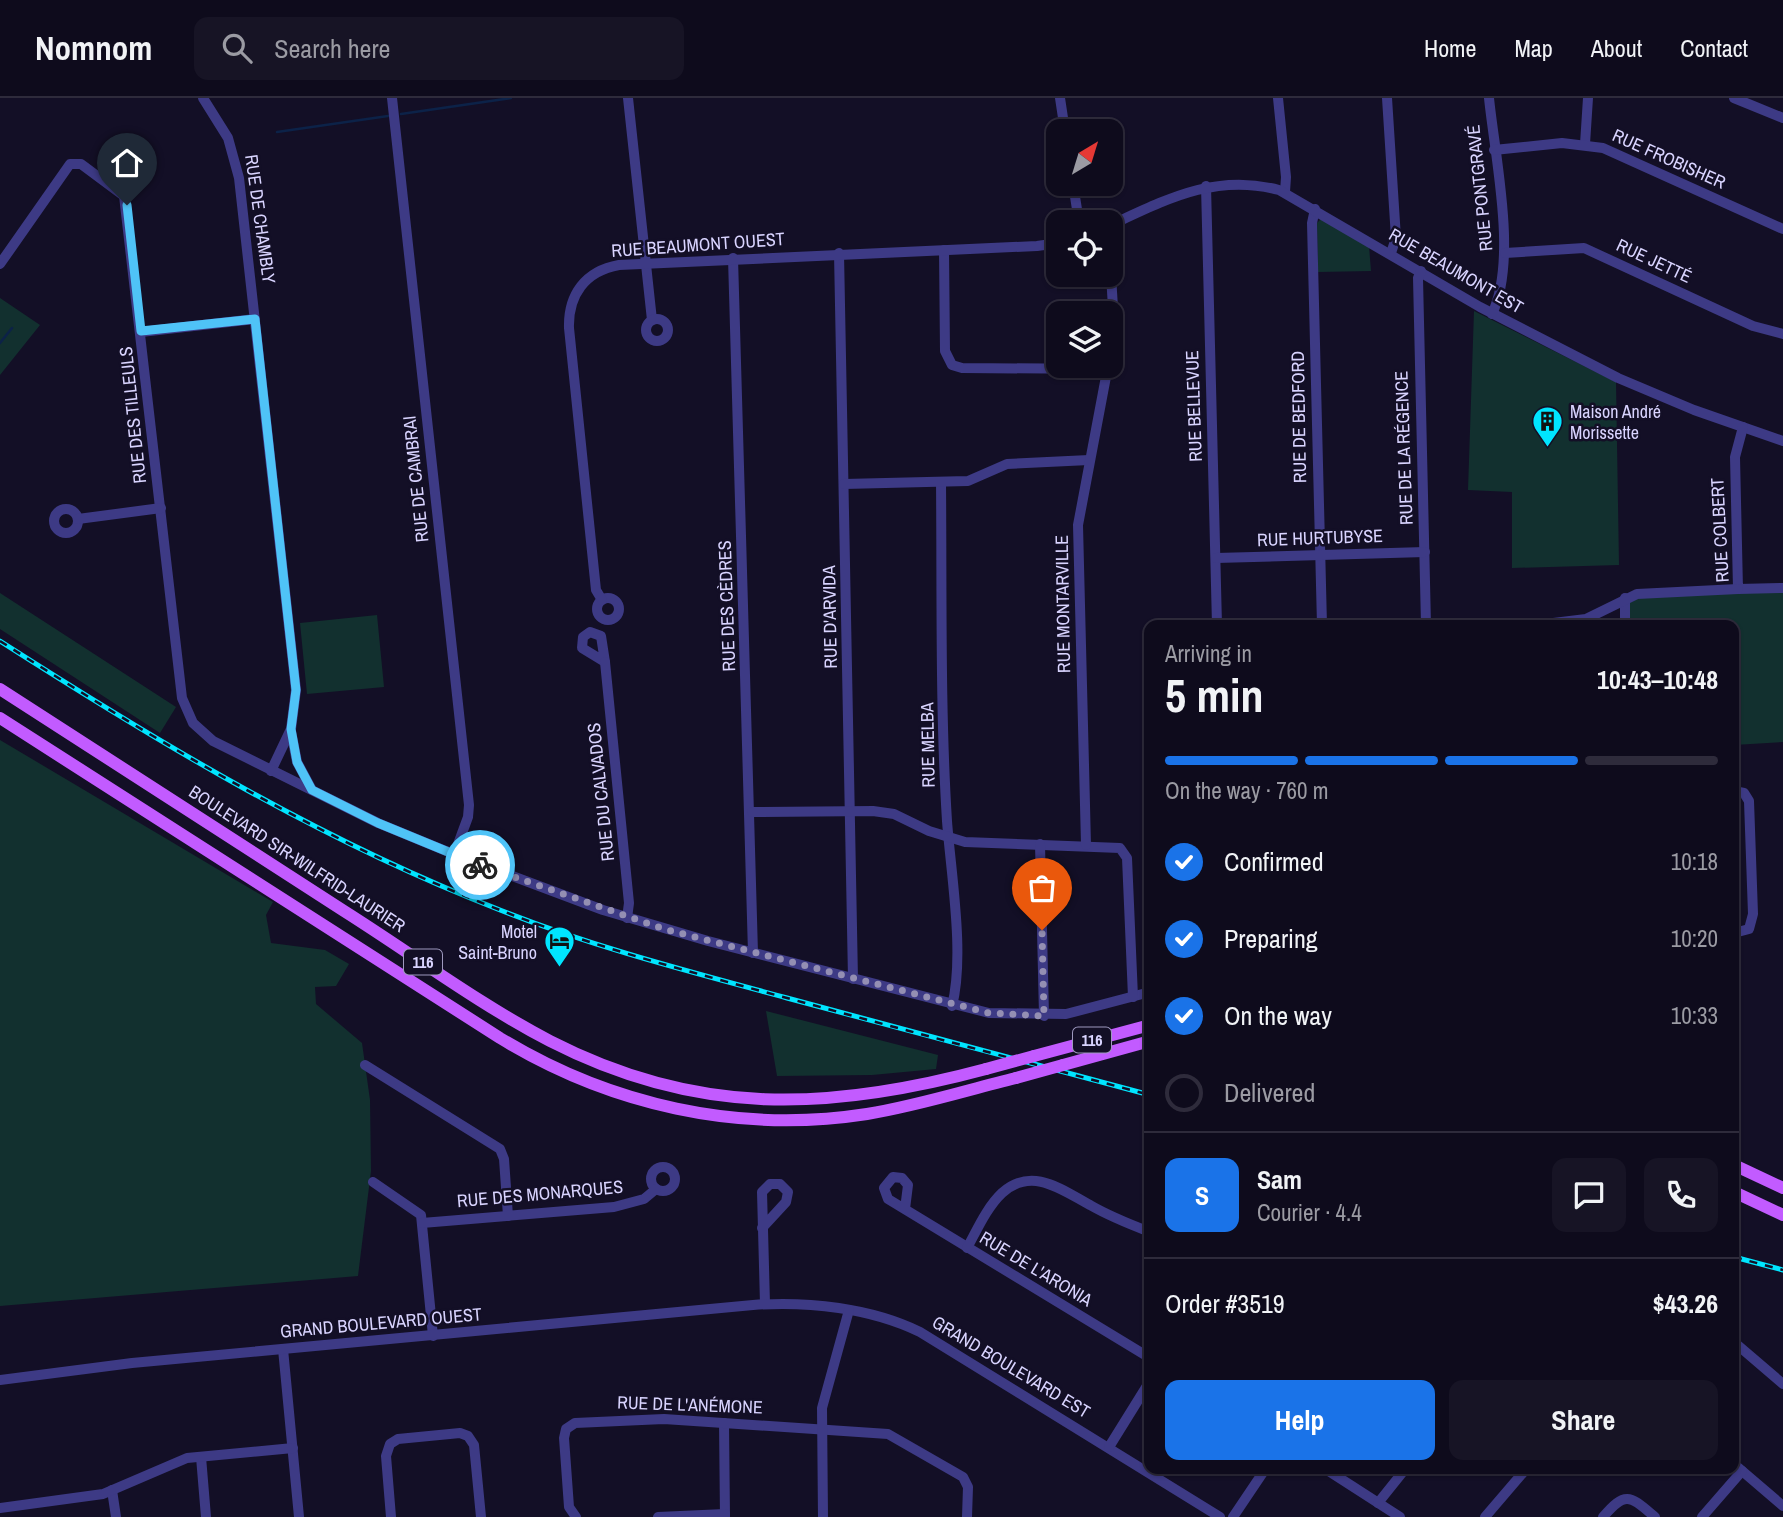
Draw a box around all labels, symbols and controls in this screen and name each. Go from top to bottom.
search box [194,17,684,80]
text: Nomnom [35,26,152,70]
icon: search [218,29,256,67]
text: Search here [274,31,390,66]
text: Home [1424,32,1476,64]
text: Map [1514,32,1553,64]
text: About [1591,32,1642,64]
text: Contact [1680,32,1748,64]
north arrow [1046,119,1124,196]
map controls [1046,119,1123,378]
street label: RUE FROBISHER [1609,122,1730,195]
street label: RUE PONTGRAVÉ [1460,124,1499,252]
pin [97,133,157,205]
icon: home [108,144,146,182]
street label: RUE DE CHAMBLY [239,153,282,285]
button: locate [1046,210,1123,287]
street label: RUE BEAUMONT EST [1384,222,1528,319]
street label: RUE BEAUMONT OUEST [610,226,785,263]
street label: RUE JETTÉ [1613,232,1696,289]
button: layers [1046,301,1123,378]
street label: RUE DES TILLEULS [113,345,152,485]
street label: RUE BELLEVUE [1179,350,1208,462]
street label: RUE DE BEDFORD [1285,351,1312,483]
street label: RUE DE LA RÉGENCE [1388,371,1419,526]
place label: Maison André Morissette [1570,399,1661,445]
building icon: Maison André Morissette [1530,405,1564,449]
street label: RUE DE CAMBRAI [396,415,435,544]
street label: RUE COLBERT [1704,477,1735,583]
street label: RUE HURTUBYSE [1257,523,1383,552]
street label: RUE MONTARVILLE [1049,535,1076,673]
street label: RUE DES CÈDRES [712,540,741,672]
street label: RUE D'ARVIDA [816,565,843,669]
text: Arriving in [1165,638,1252,669]
text: 10:43–10:48 [1597,662,1718,697]
text: 5 min [1165,664,1264,726]
street label: RUE MELBA [914,702,941,788]
street label: RUE DU CALVADOS [581,722,620,862]
text: On the way · 760 m [1165,775,1329,806]
street label: BOULEVARD SIR-WILFRID-LAURIER [184,779,411,938]
courier [445,830,515,900]
icon: check [1165,843,1203,881]
text: Confirmed [1224,844,1324,879]
icon: bike [461,846,499,884]
text: 10:18 [1671,846,1718,877]
pin [1012,858,1072,930]
icon: bag [1023,869,1061,907]
place label: Motel Saint-Bruno [458,919,537,965]
icon: check [1165,920,1203,958]
text: Preparing [1224,921,1318,956]
text: 10:20 [1671,923,1718,954]
hotel icon: Motel Saint-Bruno [543,925,577,969]
road number: 116 [404,950,442,974]
icon: check [1165,997,1203,1035]
text: On the way [1224,998,1332,1033]
text: 10:33 [1671,1000,1718,1031]
road number: 116 [1073,1028,1111,1052]
text: Delivered [1224,1075,1315,1110]
button: chat [1552,1158,1626,1232]
button: phone [1644,1158,1718,1232]
text: Sam [1257,1162,1302,1197]
street label: RUE DES MONARQUES [456,1174,624,1213]
text: S [1195,1178,1209,1213]
text: Courier · 4.4 [1257,1197,1362,1228]
street label: RUE DE L'ARONIA [975,1225,1097,1312]
text: Order #3519 [1165,1286,1285,1321]
text: $43.26 [1653,1286,1718,1321]
street label: GRAND BOULEVARD OUEST [279,1301,483,1344]
street label: GRAND BOULEVARD EST [928,1309,1095,1424]
button: Help [1165,1380,1435,1460]
button: Share [1449,1380,1718,1460]
street label: RUE DE L'ANÉMONE [617,1389,763,1420]

